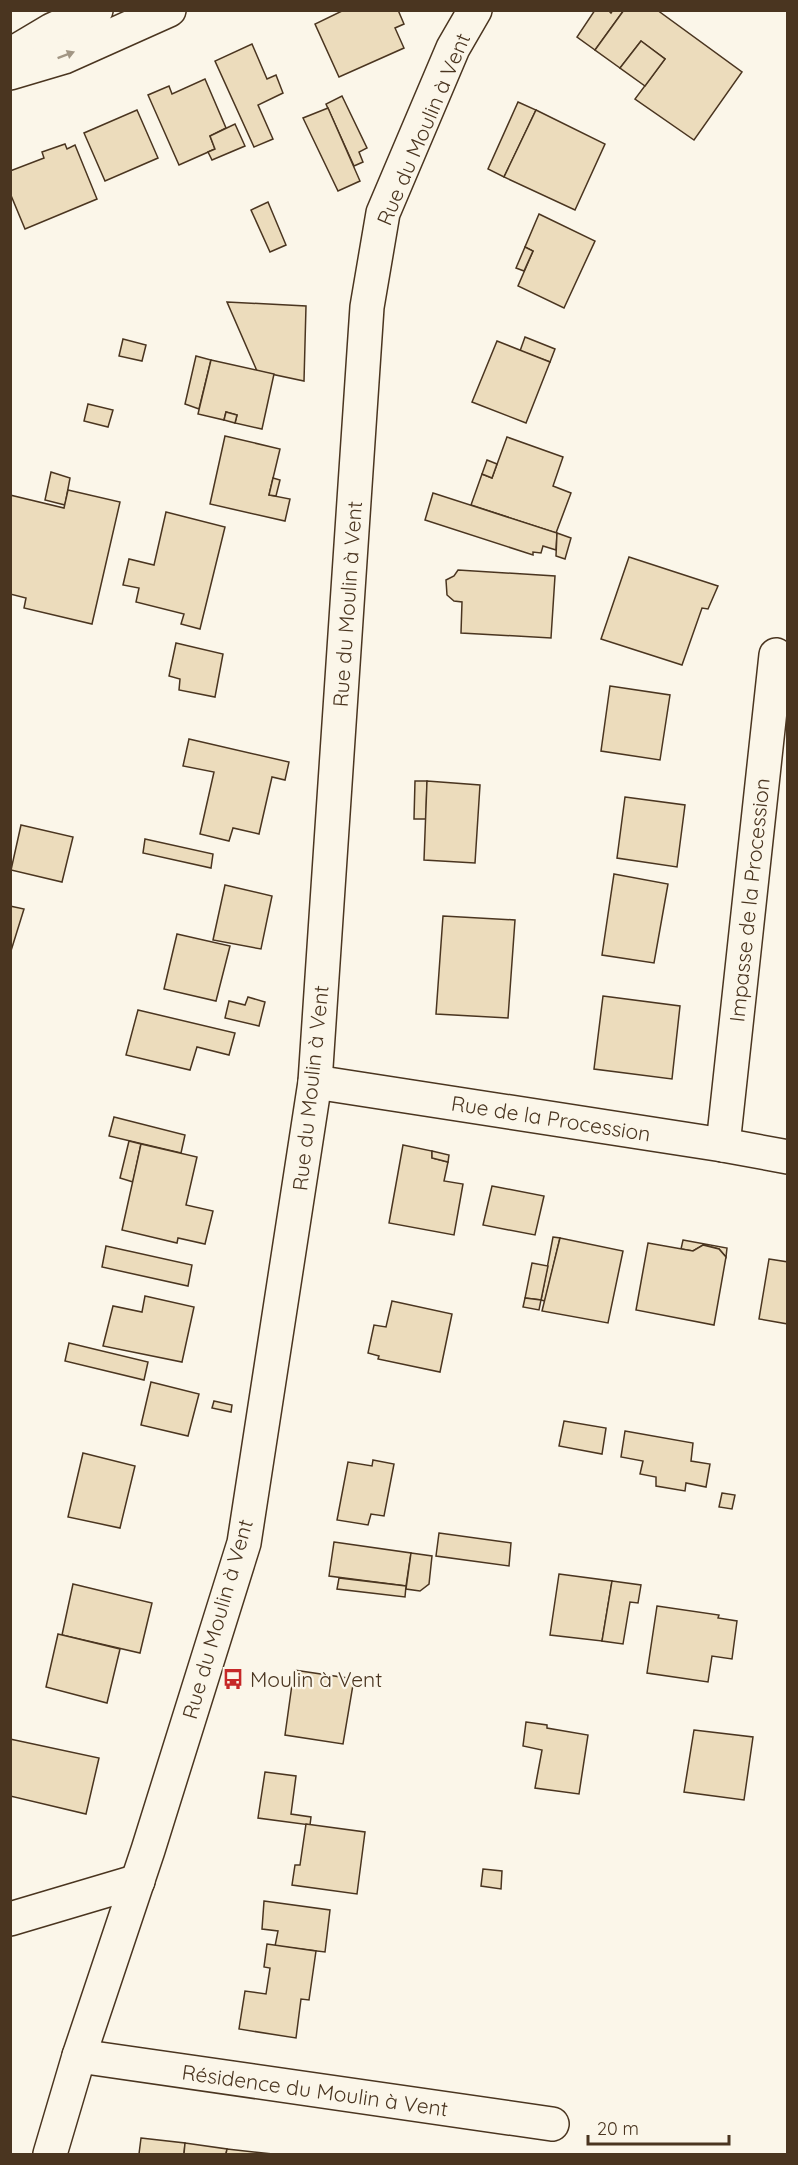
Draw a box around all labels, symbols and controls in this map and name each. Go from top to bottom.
street label: Rue du Moulin à Vent [371,29,475,229]
one-way arrow [57,50,75,60]
street label: Rue du Moulin à Vent [327,500,367,708]
street label: Impasse de la Procession [723,777,775,1023]
street label: Rue du Moulin à Vent [286,984,334,1192]
street label: Rue de la Procession [449,1089,653,1147]
street label: Rue du Moulin à Vent [176,1516,258,1722]
place label: Moulin à Vent [250,1666,382,1692]
bus stop icon: Moulin à Vent [221,1667,245,1691]
street label: Résidence du Moulin à Vent [180,2058,450,2122]
scale bar [588,2108,729,2146]
text: 20 m [597,2117,639,2140]

